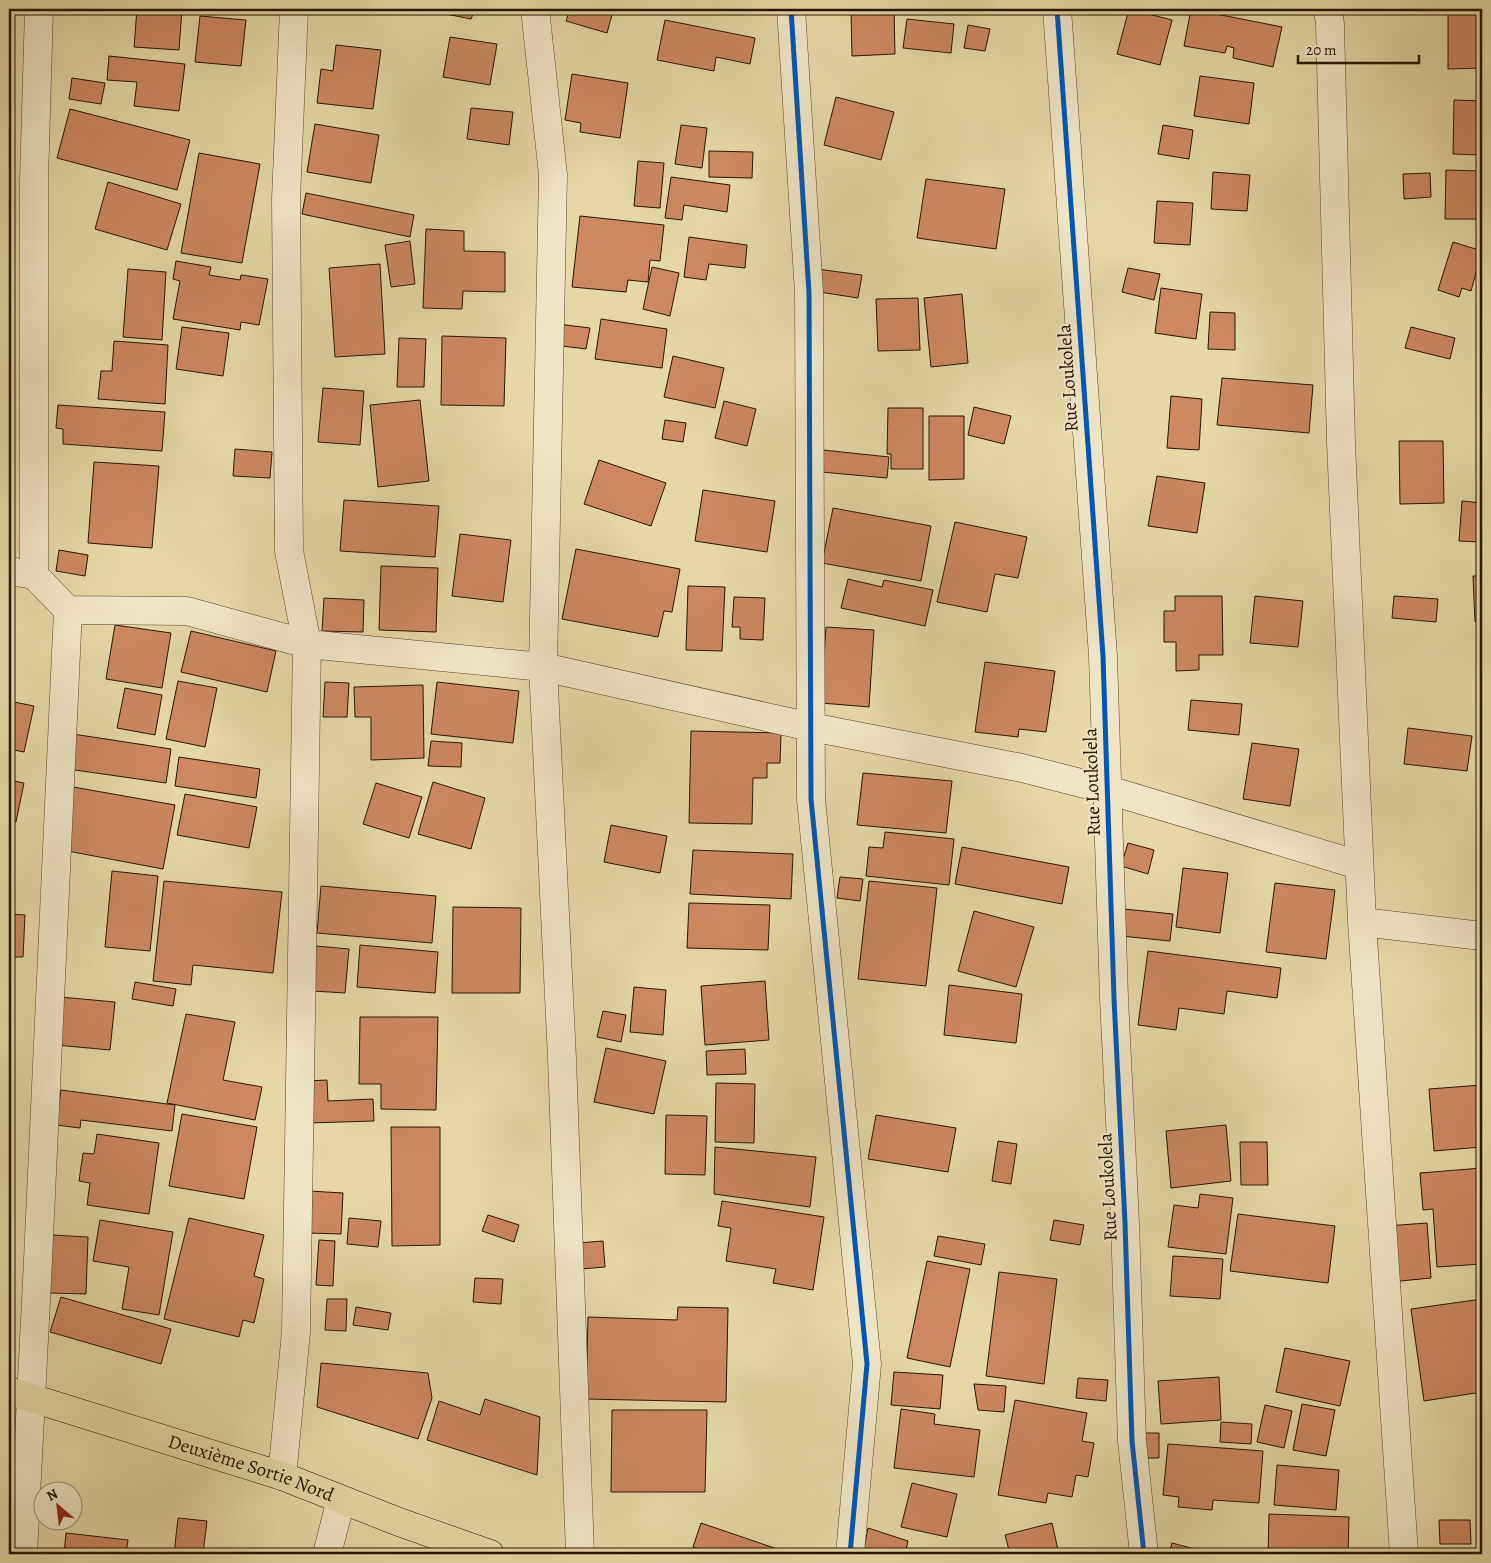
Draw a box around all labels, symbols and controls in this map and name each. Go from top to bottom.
scale bar [1298,32,1420,64]
text: 20 m [1306,40,1337,60]
street label: Rue Loukolela [1051,323,1085,433]
street label: Rue Loukolela [1077,727,1107,836]
street label: Rue Loukolela [1092,1132,1124,1242]
street label: Deuxième Sortie Nord [165,1428,339,1508]
north arrow [32,1480,82,1530]
text: N [43,1484,61,1506]

